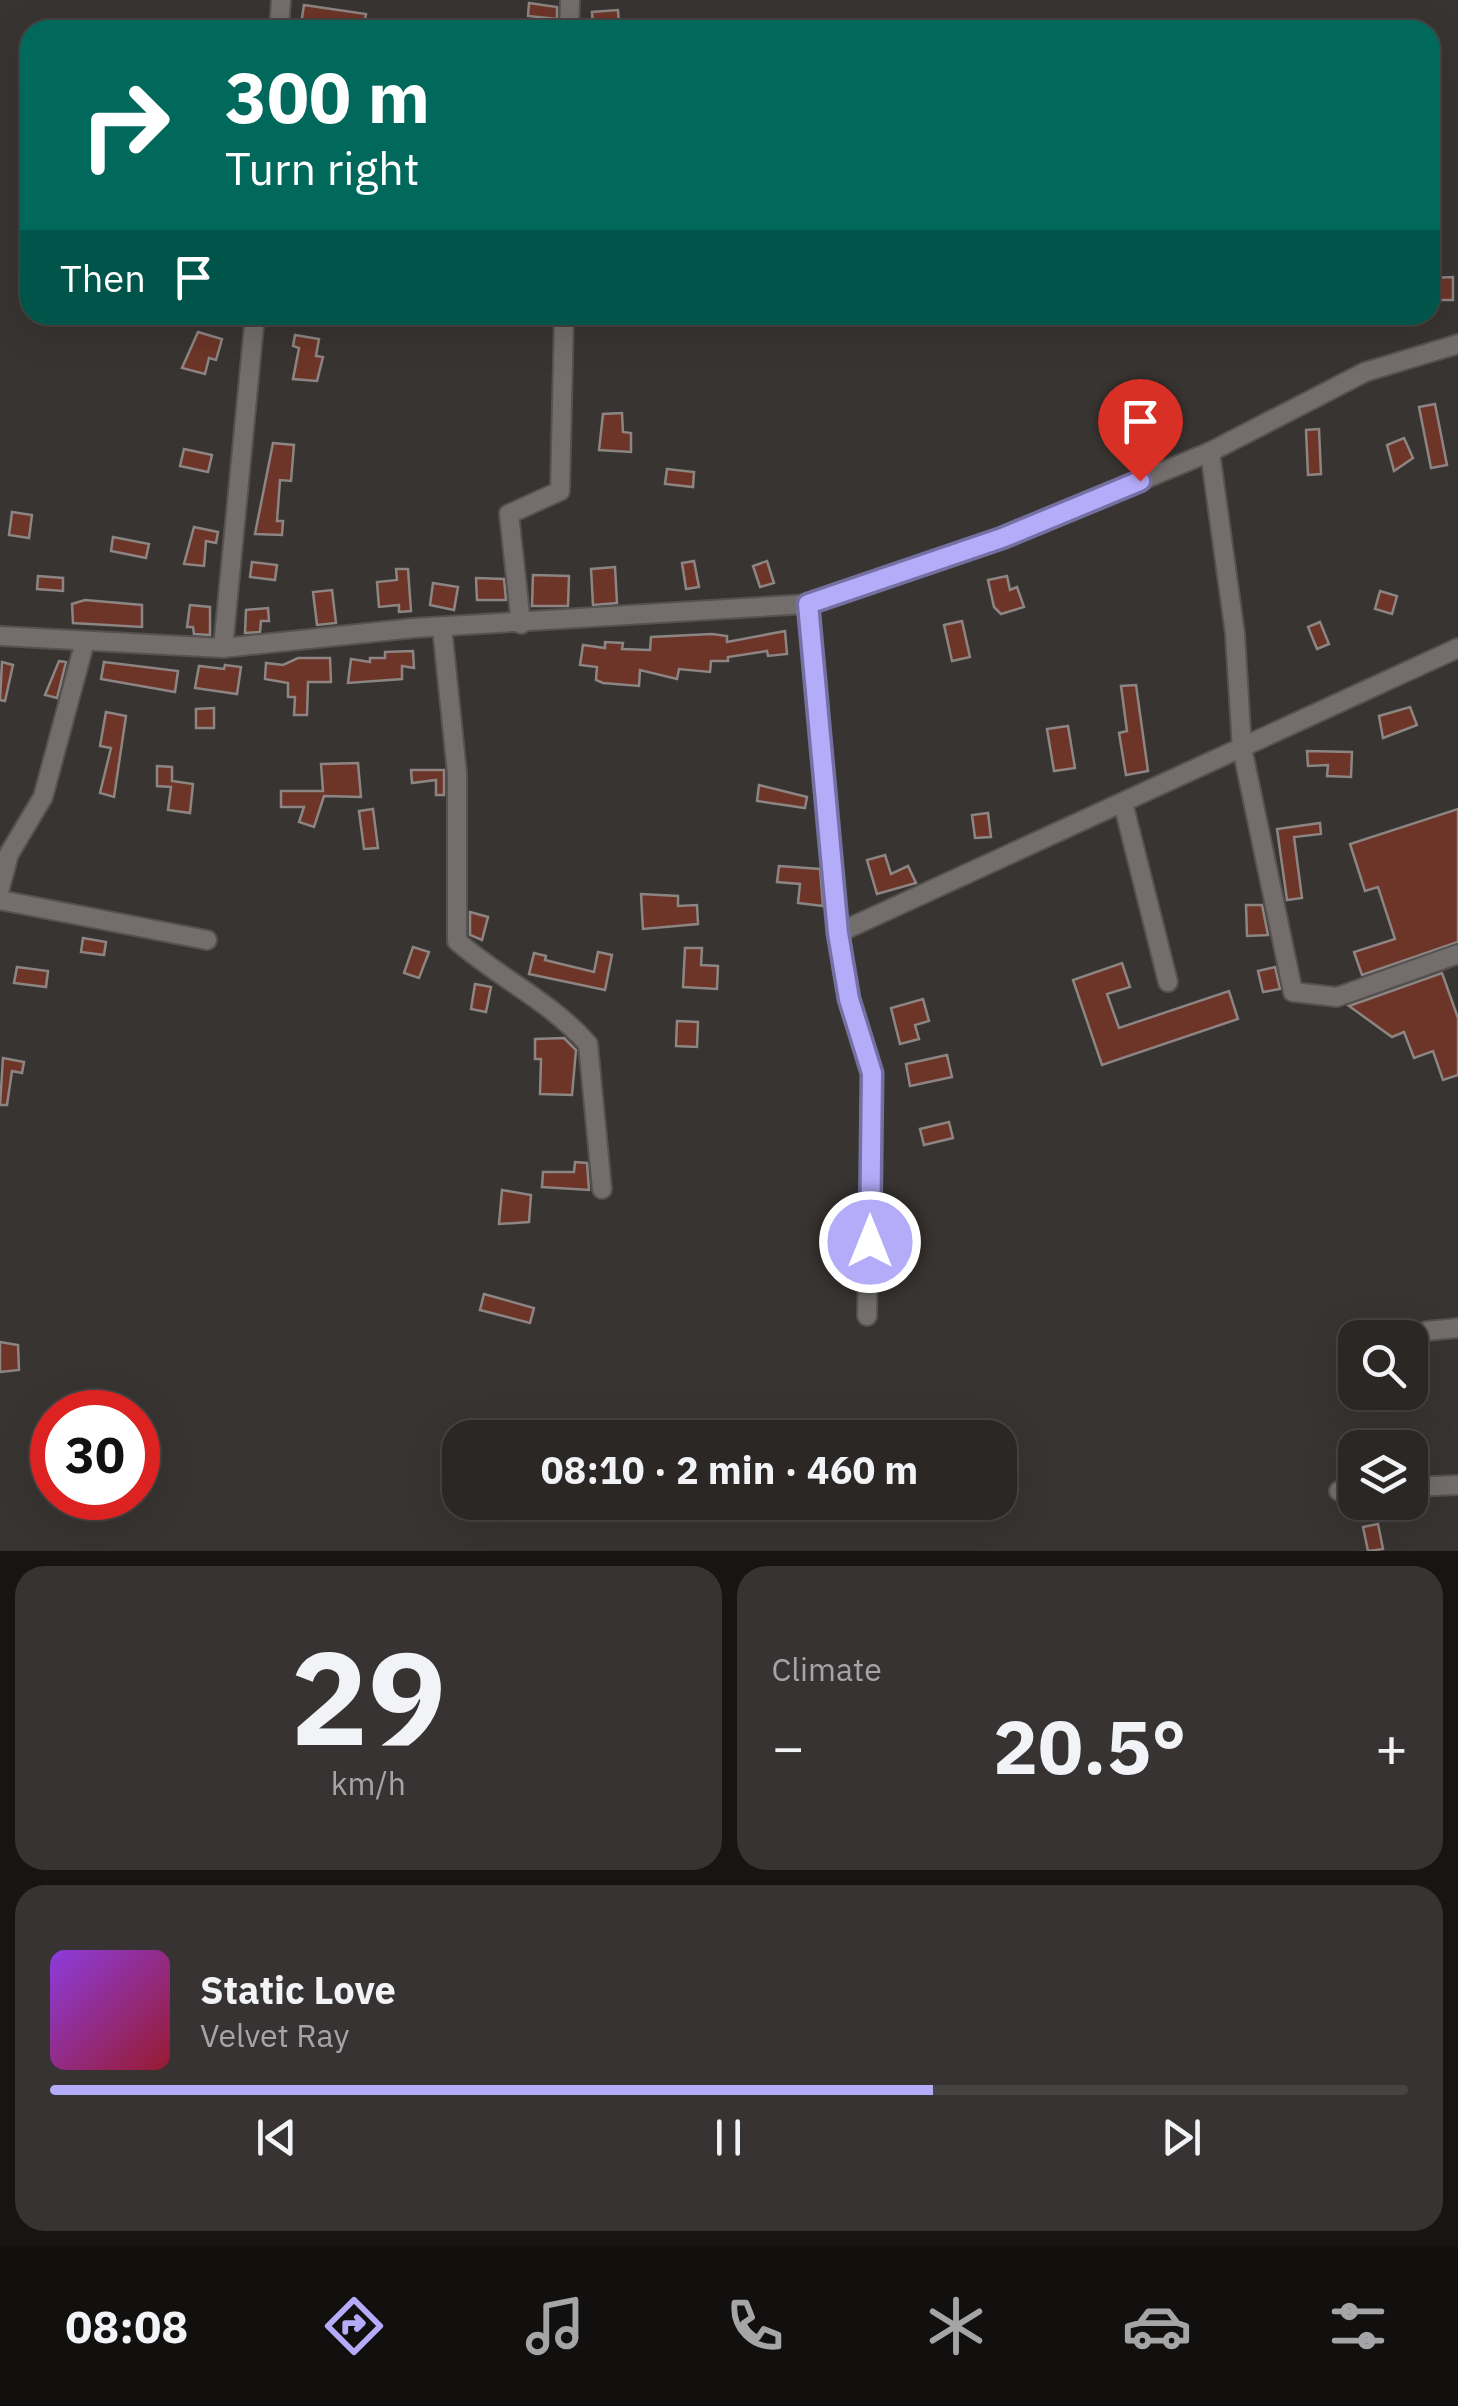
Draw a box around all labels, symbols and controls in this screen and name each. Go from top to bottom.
text: 300 m [225,51,430,142]
icon: right [60,60,190,190]
text: Turn right [225,139,420,197]
icon: arrive [166,250,221,305]
text: Then [60,253,146,302]
pin [1098,379,1183,482]
icon: arrive [1113,394,1168,449]
position arrow [818,1190,922,1294]
map controls [1338,1320,1428,1520]
button: search [1338,1320,1428,1410]
speed limit sign: 30 [30,1390,160,1520]
button: layers [1338,1430,1428,1520]
text: 08:10 · 2 min · 460 m [541,1445,918,1494]
text: 29 [290,1612,446,1781]
text: Climate [772,1648,882,1690]
text: 20.5° [993,1697,1187,1795]
text: − [772,1711,805,1782]
text: + [1375,1711,1408,1782]
text: km/h [331,1762,406,1804]
text: Static Love [200,1965,396,2014]
text: Velvet Ray [200,2014,349,2056]
icon: previous [249,2110,304,2165]
icon: pause [701,2110,756,2165]
icon: next [1154,2110,1209,2165]
icon: directions [319,2291,389,2361]
icon: music [520,2291,590,2361]
icon: phone [720,2291,790,2361]
icon: climate [921,2291,991,2361]
icon: car [1122,2291,1192,2361]
icon: filters [1323,2291,1393,2361]
text: 08:08 [65,2297,188,2355]

